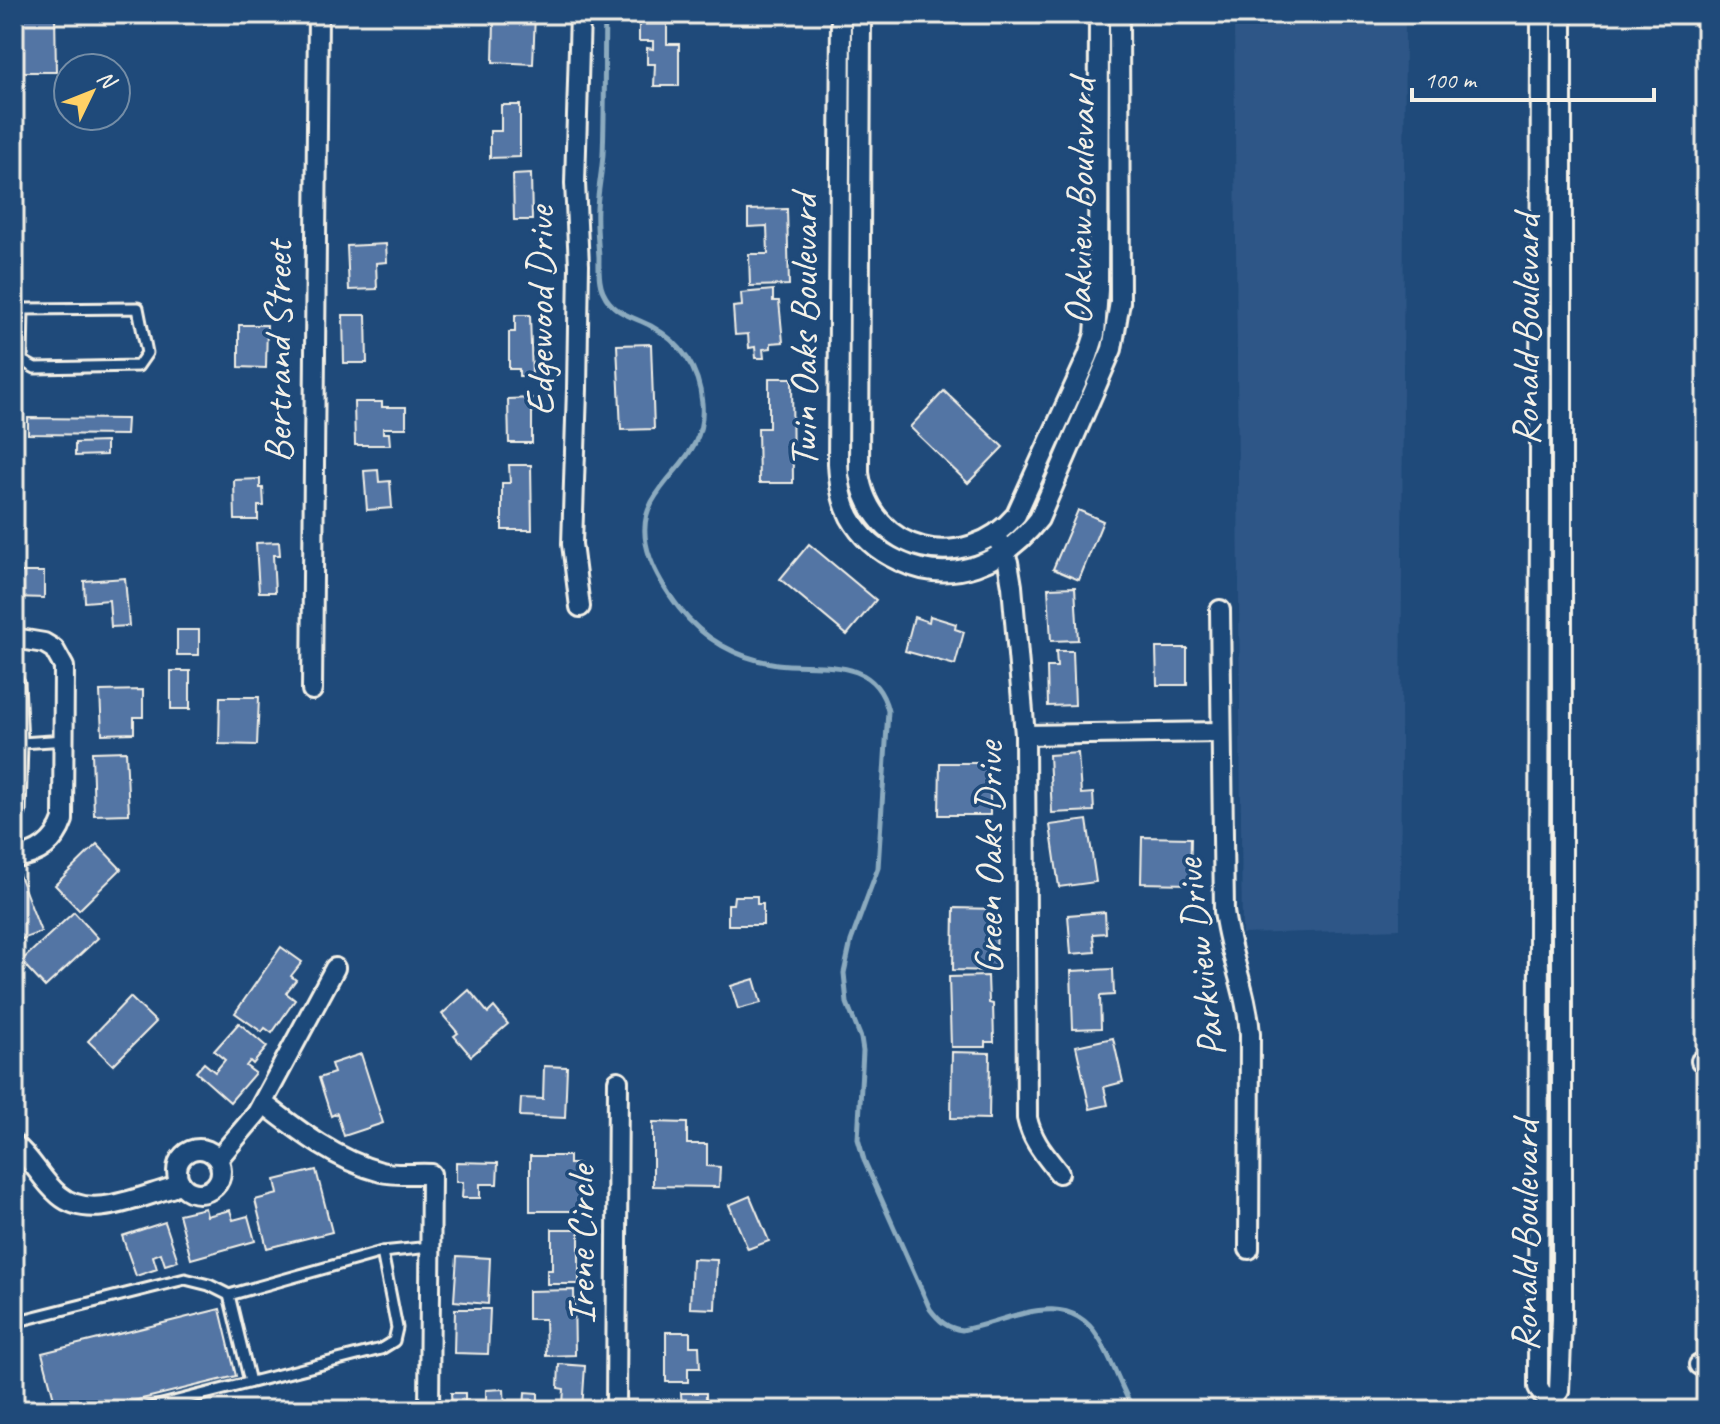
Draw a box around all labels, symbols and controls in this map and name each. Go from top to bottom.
north arrow [52,52,132,132]
scale bar [1412,52,1654,102]
text: N [91,65,123,96]
text: 100 m [1424,65,1478,95]
street label: Oakview Boulevard [1053,72,1107,326]
street label: Twin Oaks Boulevard [779,188,829,468]
street label: Edgewood Drive [515,203,565,416]
street label: Ronald Boulevard [1501,208,1551,446]
street label: Bertrand Street [253,237,303,463]
street label: Green Oaks Drive [964,739,1014,974]
street label: Parkview Drive [1163,853,1237,1060]
street label: Ronald Boulevard [1500,1114,1550,1352]
street label: Irene Circle [556,1163,606,1324]

